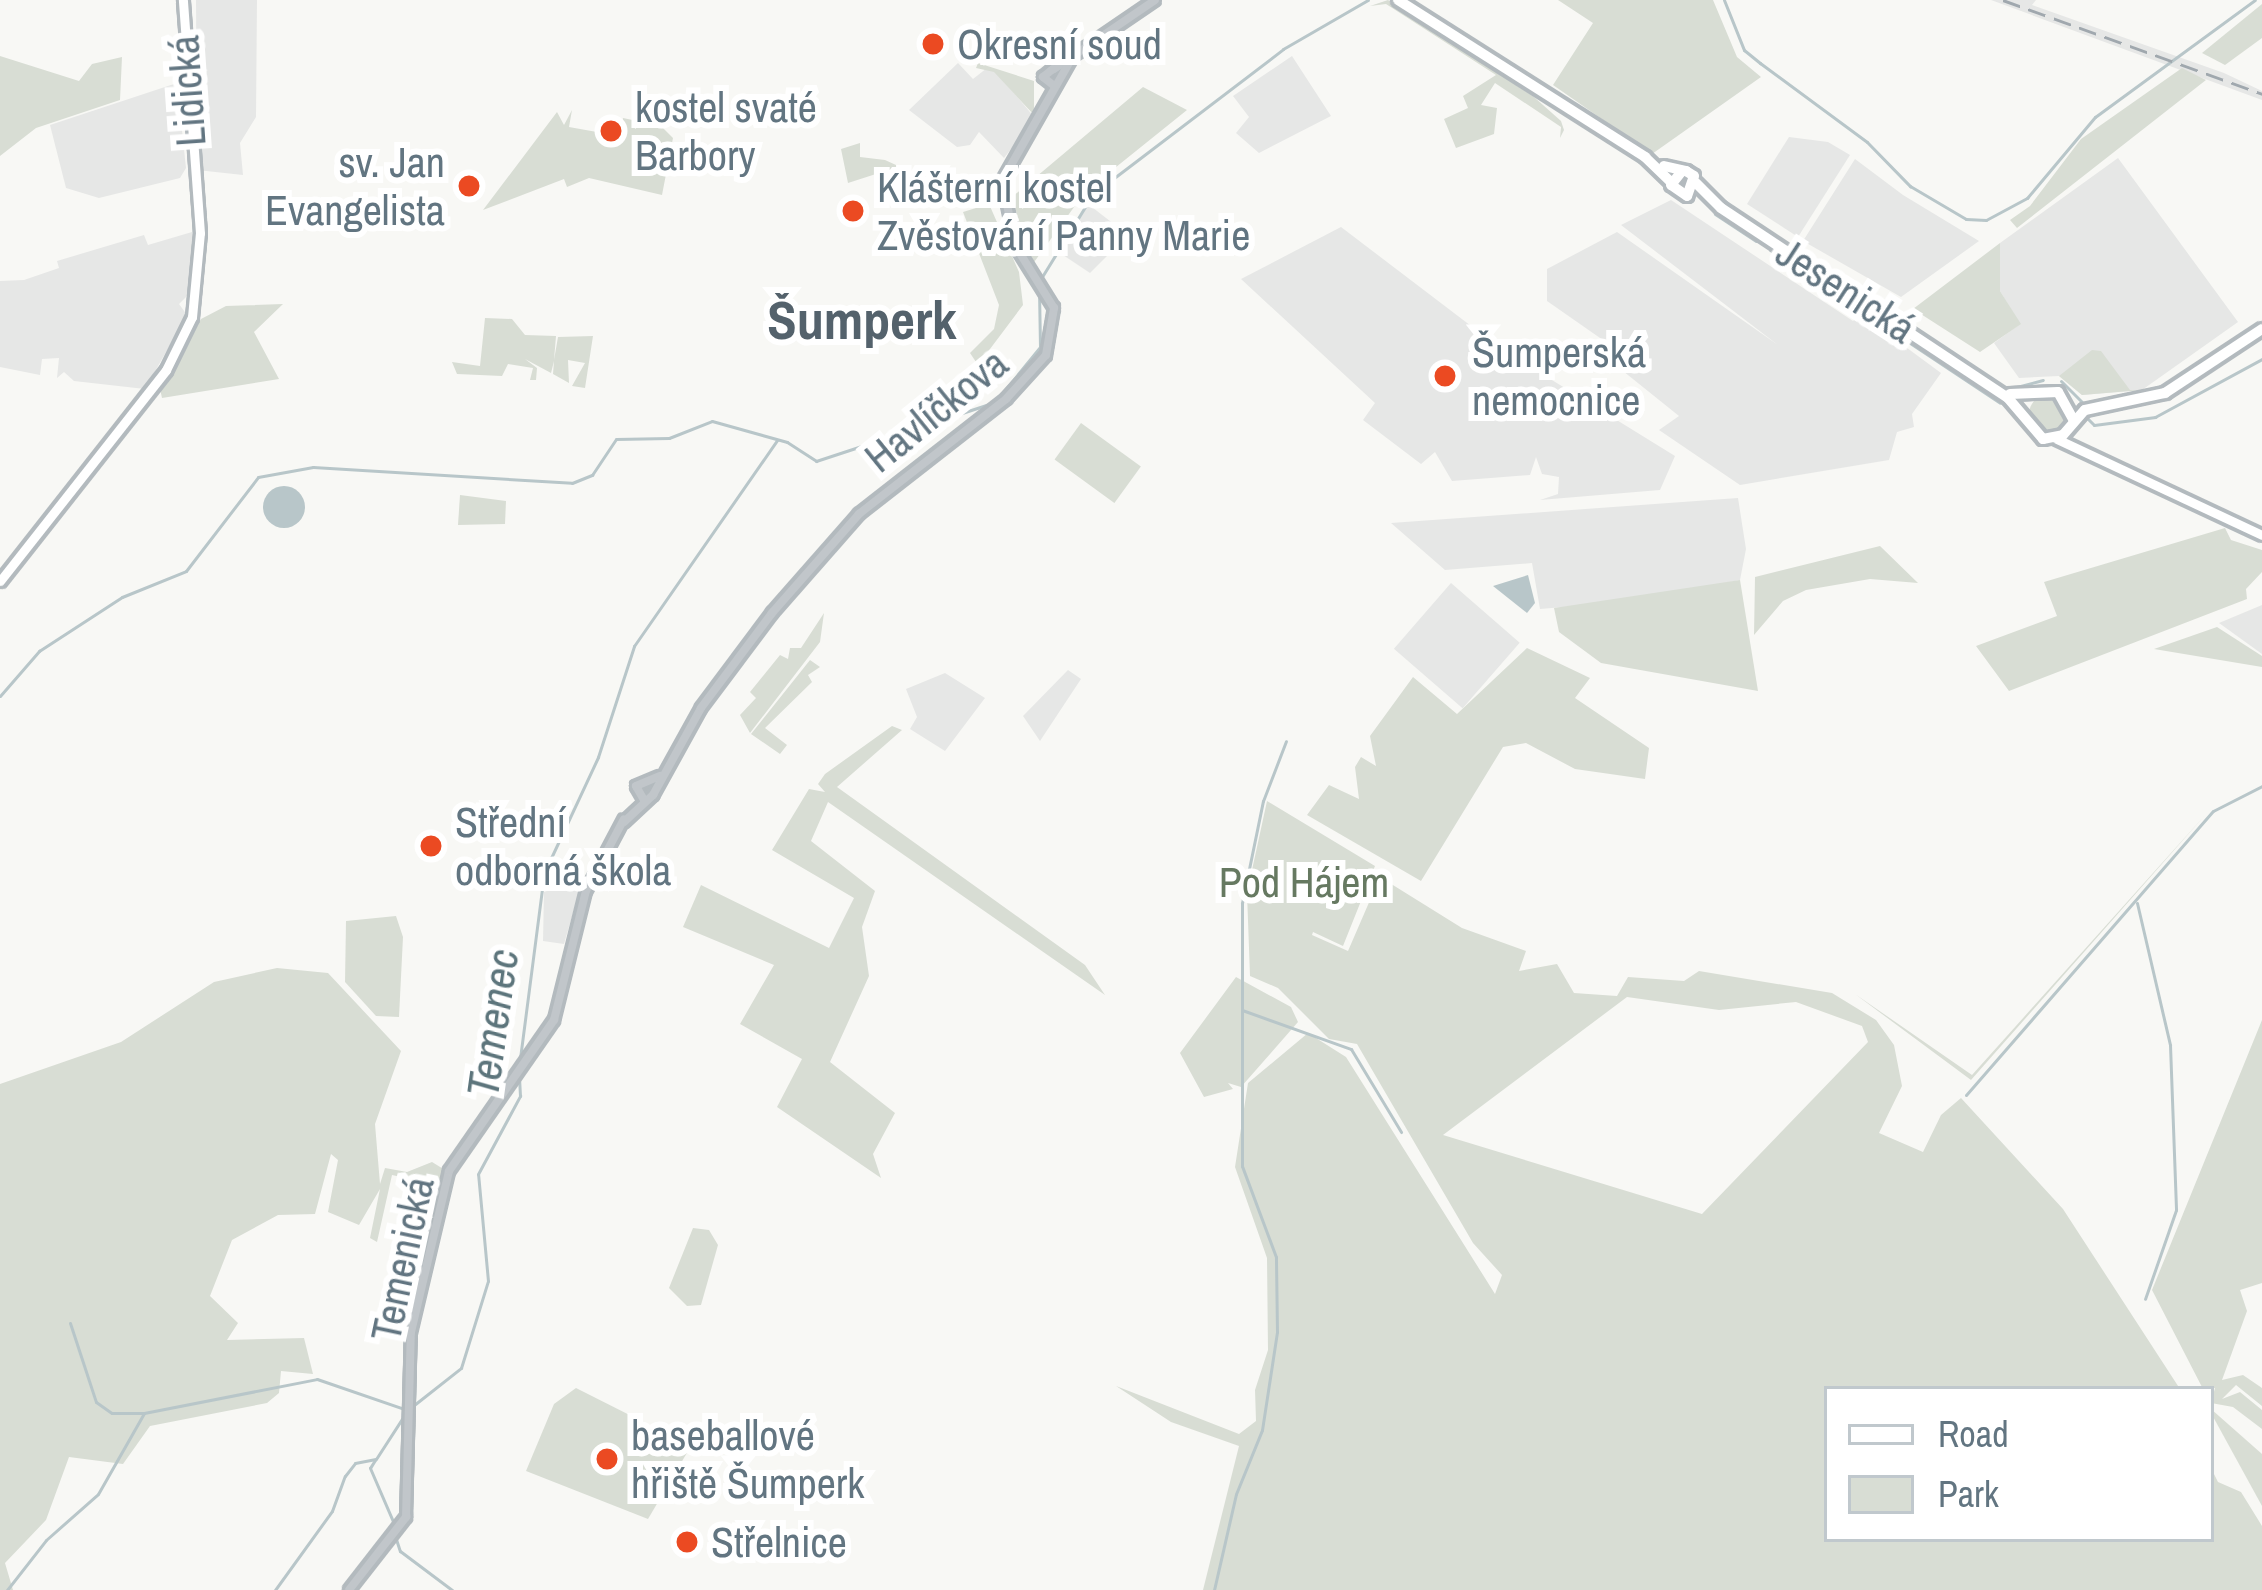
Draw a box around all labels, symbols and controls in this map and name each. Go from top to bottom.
place label: Okresní soud [957,19,1162,69]
marker: Okresní soud [920,31,946,57]
street label: Lidická [158,34,216,148]
place label: kostel svaté Barbory [635,82,817,180]
marker: kostel svaté Barbory [598,118,624,144]
place label: sv. Jan Evangelista [265,137,445,236]
place label: Klášterní kostel Zvěstování Panny Marie [877,162,1250,260]
marker: sv. Jan Evangelista [456,173,482,199]
marker: Klášterní kostel Zvěstování Panny Marie [840,198,866,224]
street label: Jesenická [1767,227,1925,353]
district label: Šumperk [767,288,957,352]
place label: Šumperská nemocnice [1472,327,1646,425]
street label: Havlíčkova [855,337,1017,483]
marker: Šumperská nemocnice [1429,360,1461,392]
place label: Střední odborná škola [455,797,671,896]
marker: Střední odborná škola [418,833,444,859]
park label: Pod Hájem [1219,857,1389,907]
water label: Temenec [455,946,529,1100]
street label: Temenická [360,1172,444,1346]
legend [1824,1386,2214,1542]
place label: baseballové hřiště Šumperk [631,1410,865,1508]
text: Road [1938,1410,2009,1458]
marker: baseballové hřiště Šumperk [594,1446,620,1472]
text: Park [1938,1470,1999,1518]
place label: Střelnice [711,1517,847,1567]
marker: Střelnice [674,1529,700,1555]

